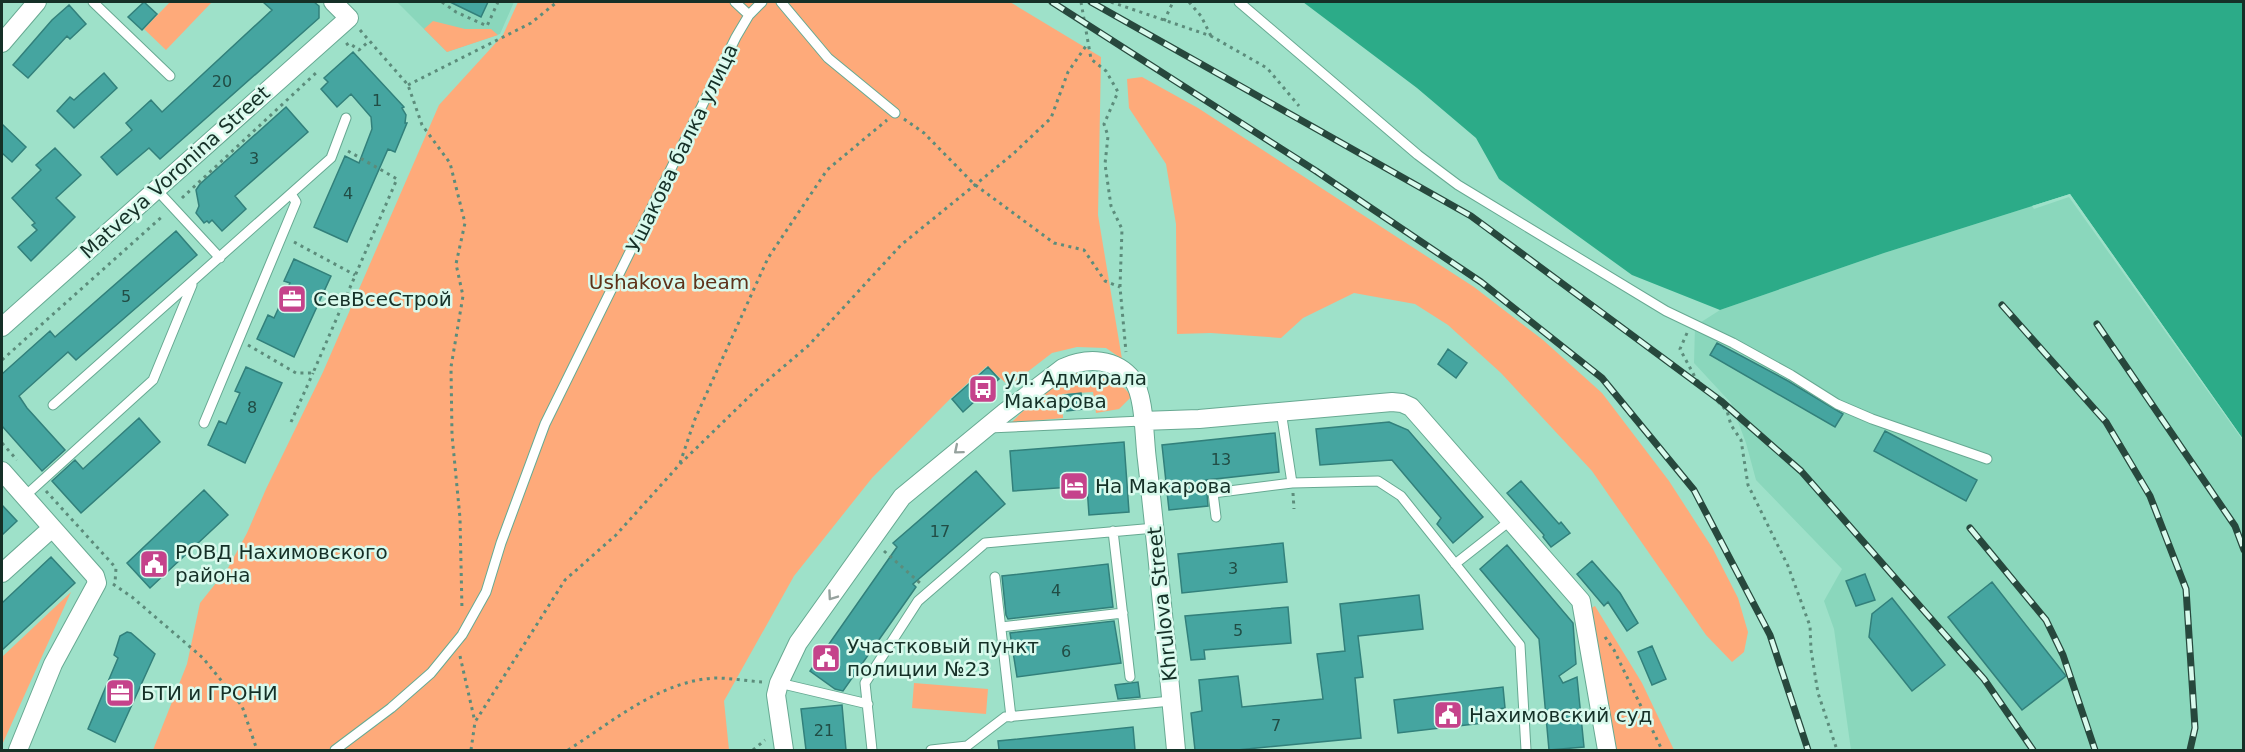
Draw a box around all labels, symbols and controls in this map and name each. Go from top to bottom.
street label: Ушакова балка улица [621,40,743,256]
house number: 20 [212,72,232,91]
street label: Matveya Voronina Street [75,80,275,263]
house number: 1 [372,91,382,110]
house number: 3 [249,149,259,168]
house number: 4 [343,184,353,203]
park label: Ushakova beam [589,270,749,294]
office icon: СевВсеСтрой [276,283,308,315]
house number: 5 [121,287,131,306]
place label: СевВсеСтрой [313,287,452,311]
place label: ул. Адмирала Макарова [1004,366,1147,413]
bus stop icon: ул. Адмирала Макарова [967,373,999,405]
house number: 8 [247,398,257,417]
one-way arrow [954,442,965,453]
house number: 13 [1211,450,1231,469]
hotel icon: На Макарова [1058,470,1090,502]
place label: На Макарова [1095,474,1231,498]
house number: 17 [930,522,950,541]
street label: Khrulova Street [1142,525,1182,683]
place label: РОВД Нахимовского района [175,540,388,587]
public building icon: РОВД Нахимовского района [138,548,170,580]
house number: 3 [1228,559,1238,578]
house number: 4 [1051,581,1061,600]
one-way arrow [828,589,839,600]
house number: 5 [1233,621,1243,640]
place label: Участковый пункт полиции №23 [847,634,1039,681]
public building icon: Участковый пункт полиции №23 [810,642,842,674]
house number: 6 [1061,642,1071,661]
office icon: БТИ и ГРОНИ [104,677,136,709]
place label: БТИ и ГРОНИ [141,681,278,705]
public building icon: Нахимовский суд [1432,699,1464,731]
place label: Нахимовский суд [1469,703,1652,727]
house number: 7 [1271,716,1281,735]
house number: 21 [814,721,834,740]

